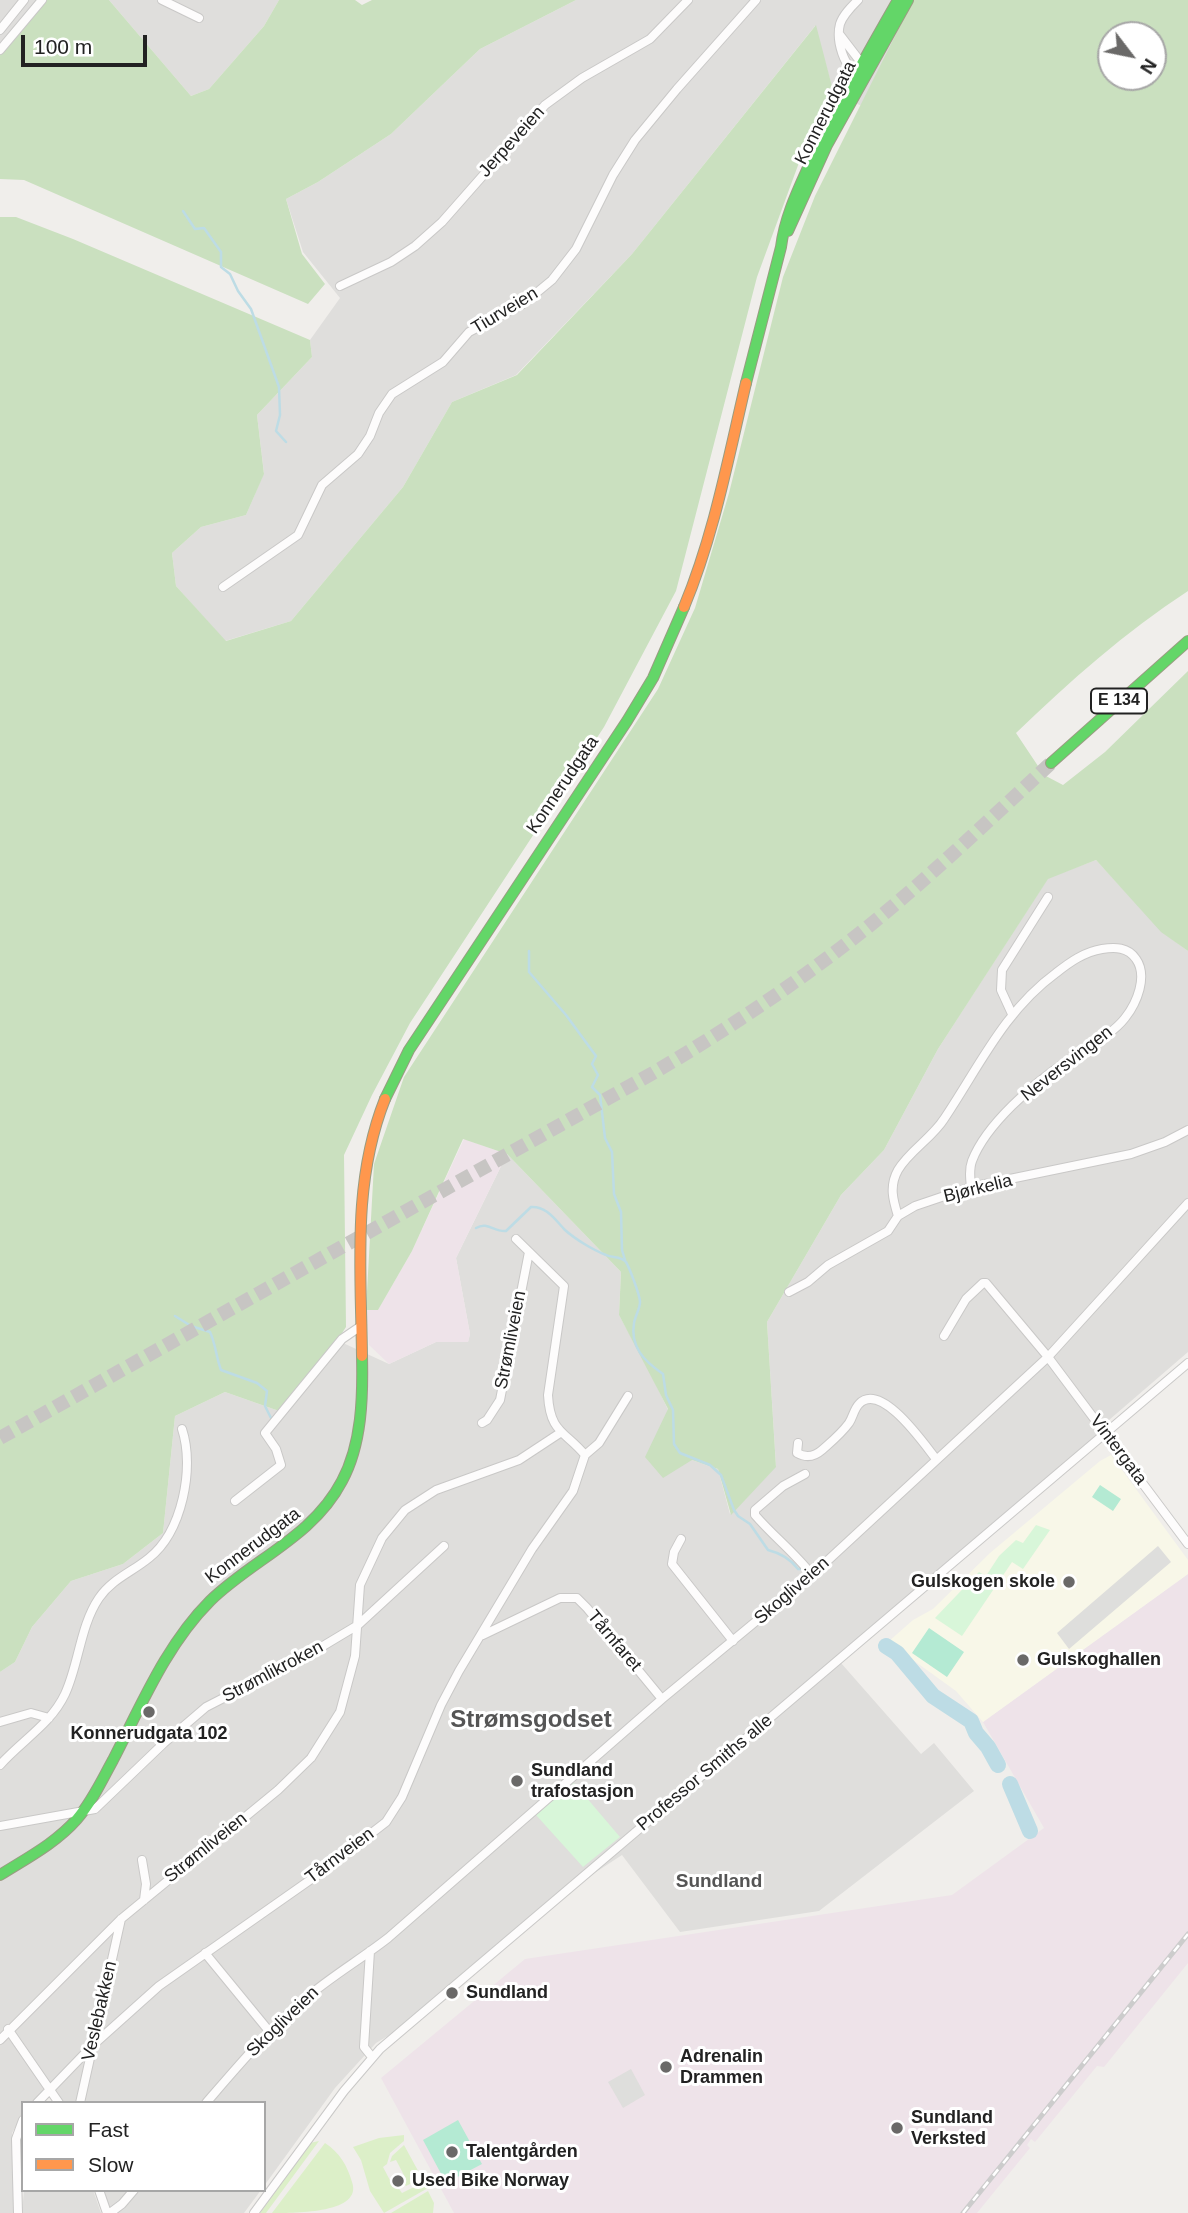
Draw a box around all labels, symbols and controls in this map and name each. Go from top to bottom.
scale bar [24,21,150,65]
north arrow [1097,21,1167,91]
text: 100 m [34,35,92,58]
text: N [1136,55,1161,78]
street label: Konnerudgata [791,58,861,168]
street label: Jerpeveien [475,102,549,182]
street label: Tiurveien [468,283,542,339]
road number: E 134 [1091,688,1147,714]
street label: Konnerudgata [522,732,604,838]
street label: Neversvingen [1017,1022,1117,1106]
street label: Bjørkelia [941,1170,1015,1208]
street label: Strømliveien [491,1289,531,1391]
street label: Vintergata [1085,1411,1151,1489]
street label: Konnerudgata [201,1503,305,1589]
street label: Skogliveien [750,1553,834,1629]
place label: Gulskogen skole [911,1571,1055,1593]
marker: Gulskogen skole [1061,1574,1077,1590]
street label: Tårnfaret [582,1606,646,1676]
street label: Strømlikroken [219,1636,327,1708]
place label: Gulskoghallen [1037,1649,1161,1671]
marker: Gulskoghallen [1015,1652,1031,1668]
marker: Konnerudgata 102 [141,1704,157,1720]
district label: Strømsgodset [450,1706,612,1734]
street label: Professor Smiths alle [633,1710,777,1836]
place label: Konnerudgata 102 [70,1723,228,1745]
place label: Sundland trafostasjon [531,1760,634,1802]
marker: Sundland trafostasjon [509,1773,525,1789]
street label: Strømliveien [160,1808,252,1888]
street label: Tårnveien [302,1823,378,1889]
district label: Sundland [676,1871,762,1893]
street label: Veslebakken [78,1959,122,2063]
street label: Skogliveien [242,1982,324,2062]
place label: Sundland [466,1982,548,2004]
marker: Sundland [444,1985,460,2001]
place label: Adrenalin Drammen [680,2046,763,2088]
marker: Adrenalin Drammen [658,2059,674,2075]
legend [21,2101,266,2192]
place label: Sundland Verksted [911,2107,993,2150]
text: Fast [88,2118,129,2141]
marker: Sundland Verksted [889,2120,905,2136]
place label: Talentgården [466,2141,578,2163]
marker: Talentgården [444,2144,460,2160]
text: Slow [88,2153,134,2176]
place label: Used Bike Norway [412,2170,569,2192]
marker: Used Bike Norway [390,2173,406,2189]

